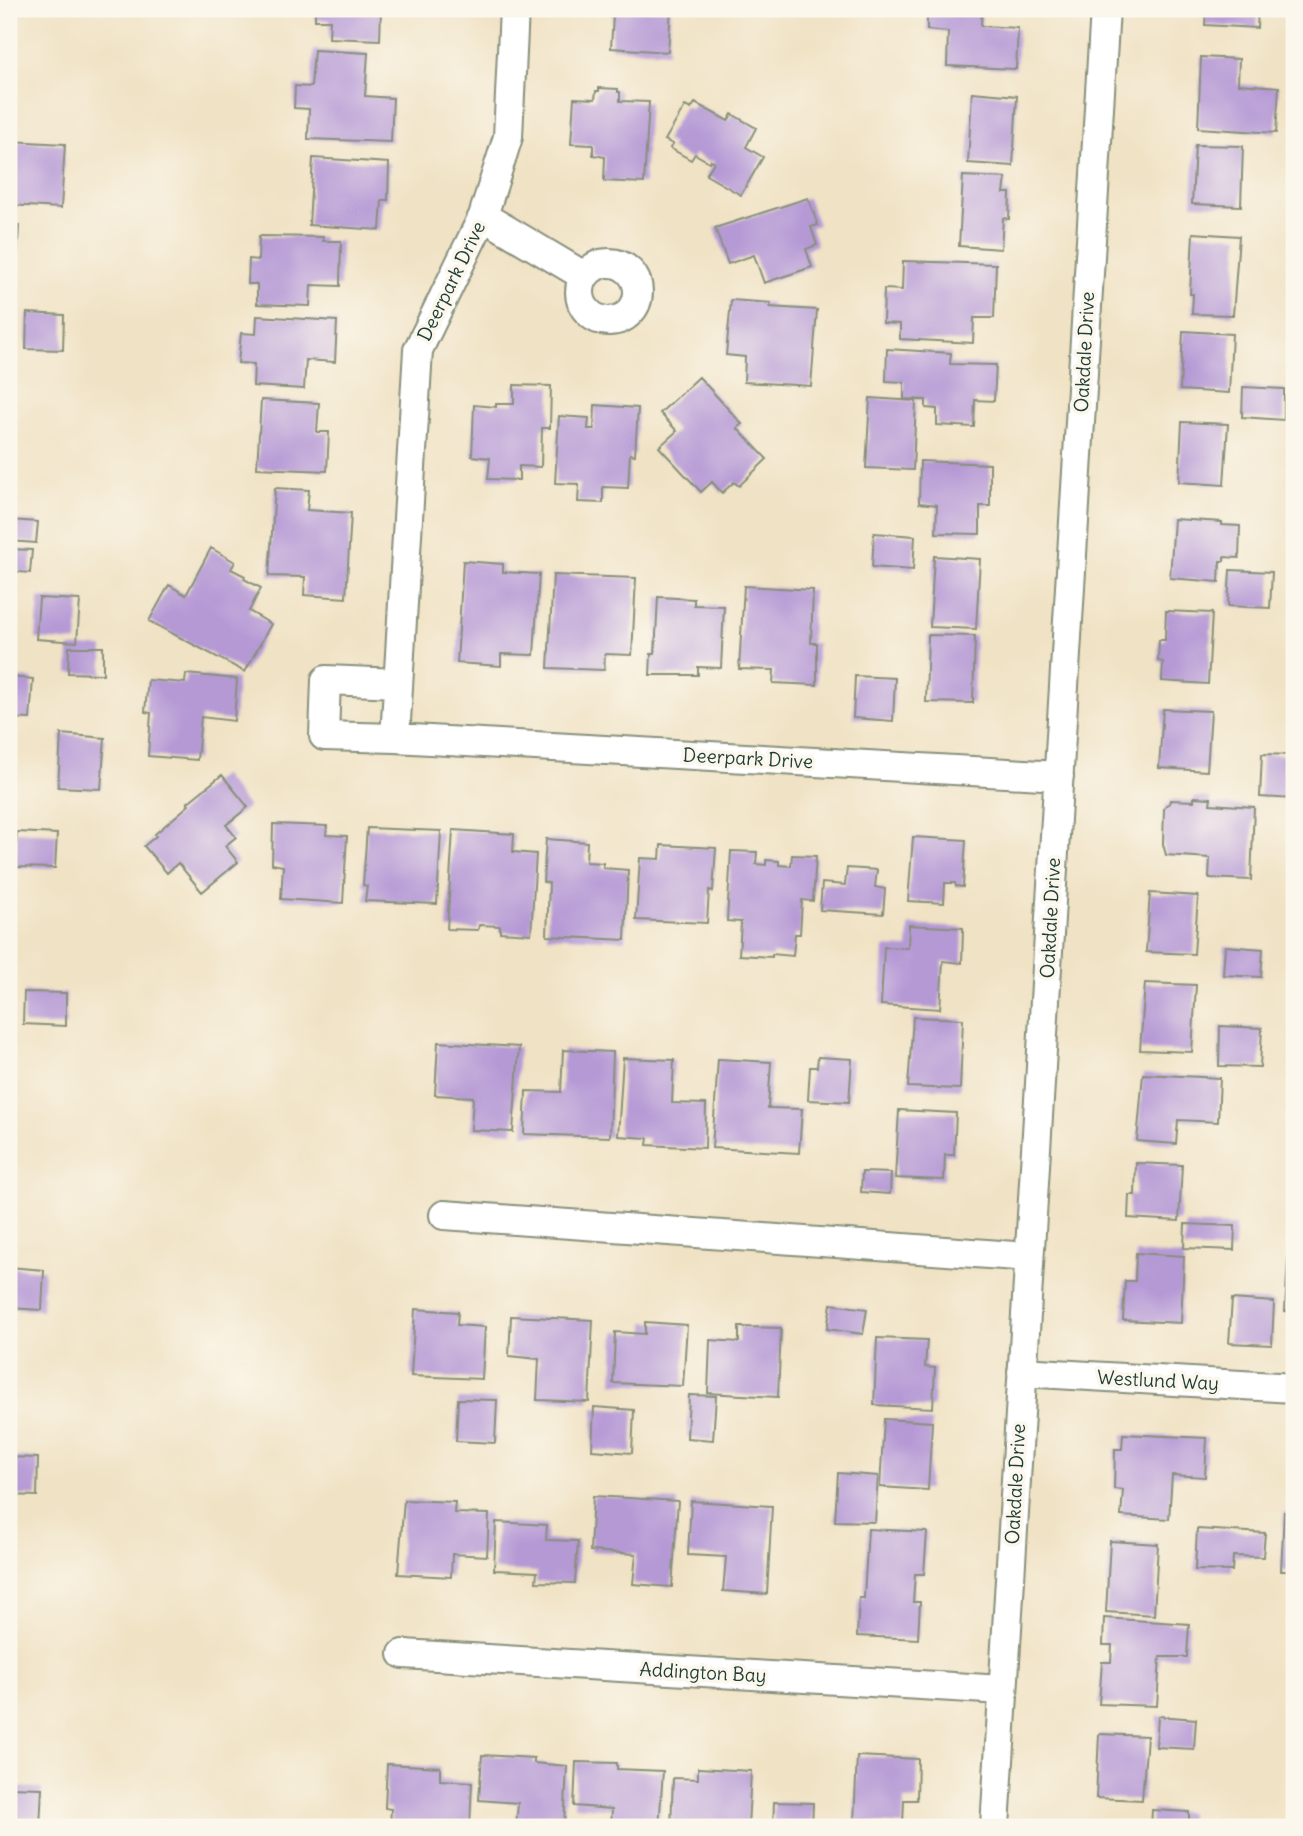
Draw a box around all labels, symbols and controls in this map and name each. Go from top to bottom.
street label: Deerpark Drive [412,217,490,345]
street label: Oakdale Drive [1069,291,1099,413]
street label: Deerpark Drive [682,743,814,773]
street label: Oakdale Drive [1035,857,1065,979]
street label: Westlund Way [1096,1365,1220,1395]
street label: Oakdale Drive [1000,1423,1030,1545]
street label: Addington Bay [639,1657,767,1687]

